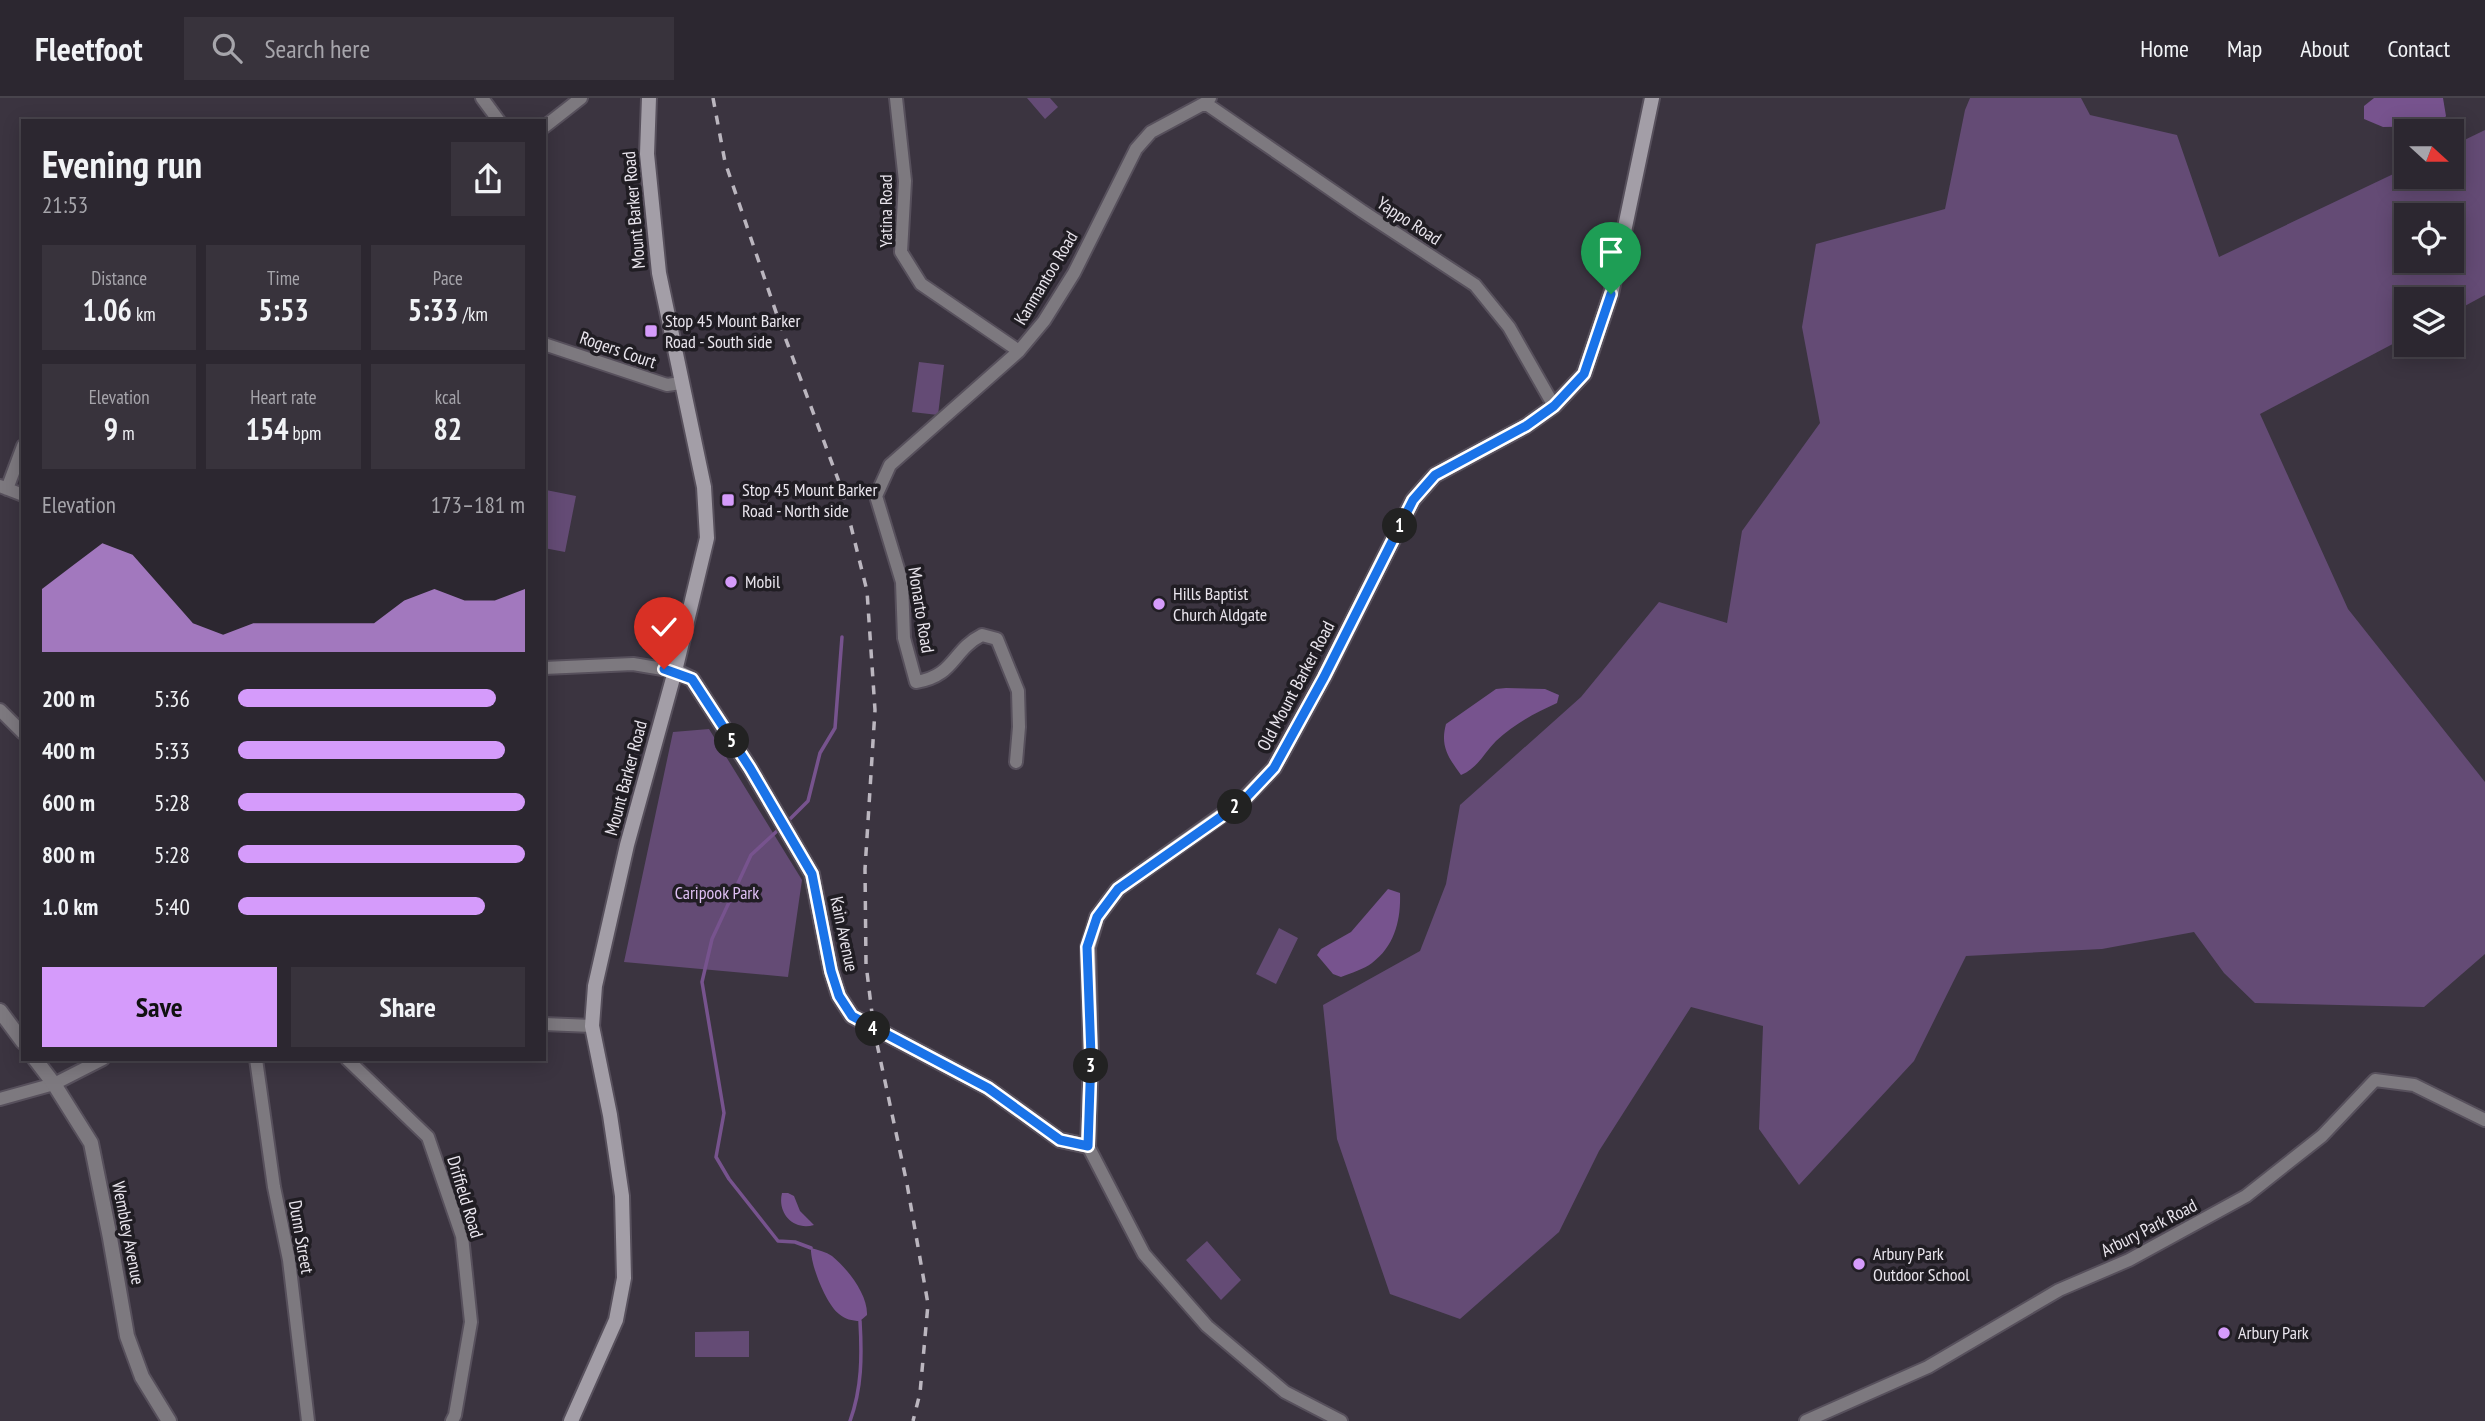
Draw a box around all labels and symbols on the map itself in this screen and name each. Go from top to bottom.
north arrow [2394,119,2464,189]
street label: Mount Barker Road [617,150,650,270]
street label: Yatina Road [874,175,897,247]
street label: Yappo Road [1373,191,1446,250]
pin [1581,222,1641,294]
street label: Kanmantoo Road [1009,227,1083,329]
place label: Stop 45 Mount Barker Road - South side [665,309,801,353]
marker: Stop 45 Mount Barker Road - South side [643,323,659,339]
street label: Rogers Court [577,326,659,373]
place label: Stop 45 Mount Barker Road - North side [742,478,878,522]
marker: Stop 45 Mount Barker Road - North side [720,492,736,508]
pin: 1 [1382,508,1418,544]
street label: Monarto Road [903,565,940,655]
place label: Mobil [745,570,781,593]
marker: Mobil [723,574,739,590]
place label: Hills Baptist Church Aldgate [1173,582,1267,626]
marker: Hills Baptist Church Aldgate [1151,596,1167,612]
pin [634,597,694,669]
street label: Old Mount Barker Road [1252,617,1339,755]
street label: Mount Barker Road [599,718,652,838]
pin: 5 [714,724,750,758]
pin: 2 [1218,790,1252,824]
park label: Caripook Park [675,881,759,904]
street label: Kain Avenue [825,894,864,974]
pin: 4 [856,1012,890,1046]
pin: 3 [1074,1048,1108,1084]
street label: Driffield Road [442,1153,489,1241]
street label: Wembley Avenue [107,1179,150,1287]
street label: Arbury Park Road [2097,1193,2201,1262]
street label: Dunn Street [284,1198,319,1275]
place label: Arbury Park Outdoor School [1873,1242,1970,1286]
marker: Arbury Park Outdoor School [1851,1256,1867,1272]
place label: Arbury Park [2238,1321,2309,1344]
marker: Arbury Park [2216,1325,2232,1341]

